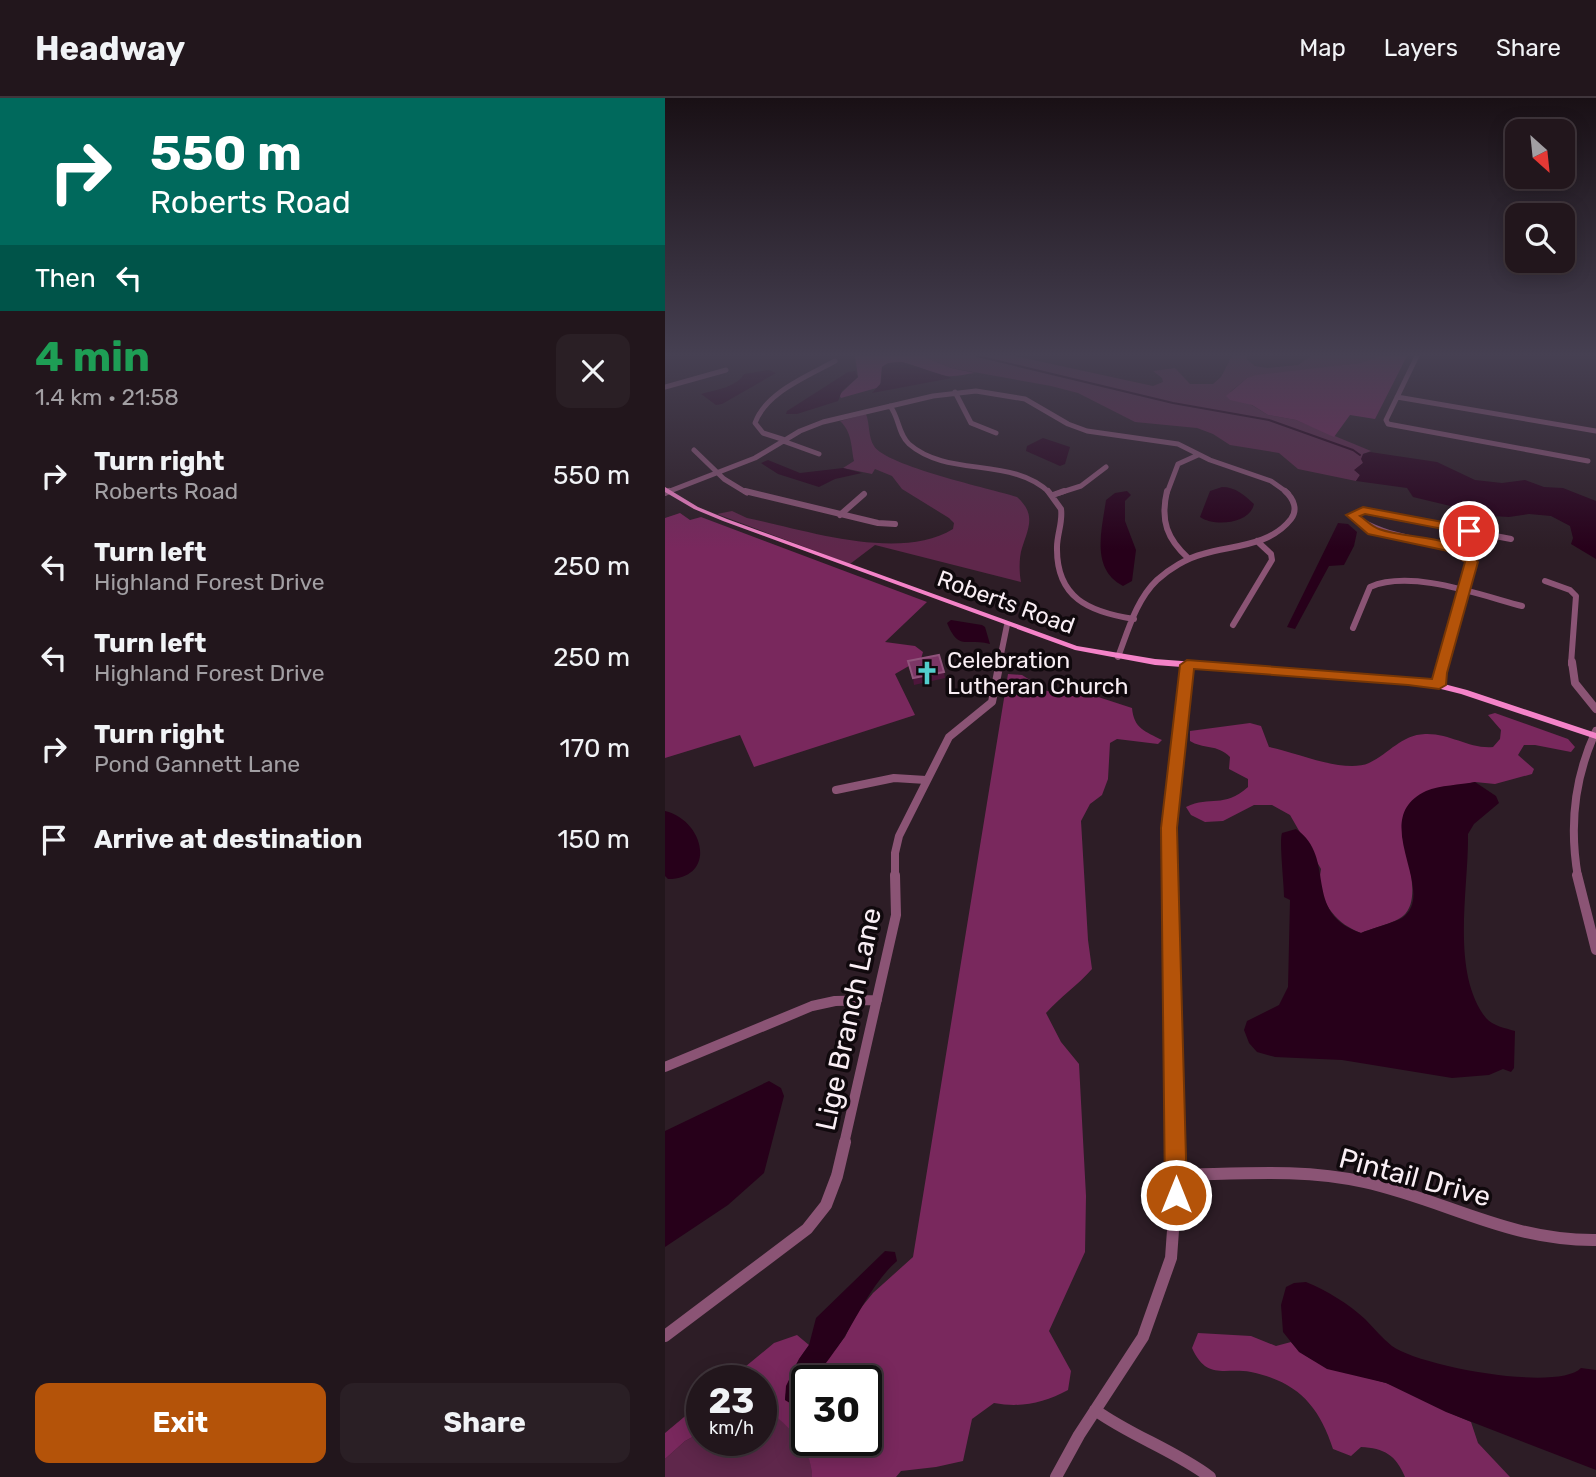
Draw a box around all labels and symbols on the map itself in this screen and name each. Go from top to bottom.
north arrow [1505,119,1575,189]
pin [1439,501,1499,561]
street label: Roberts Road [933,564,1079,640]
place label: Celebration Lutheran Church [947,646,1129,700]
church icon: Celebration Lutheran Church [913,659,941,687]
street label: Lige Branch Lane [809,905,888,1133]
street label: Pintail Drive [1335,1141,1494,1214]
position arrow [1139,1158,1213,1232]
speed limit sign: 30 [791,1365,882,1456]

